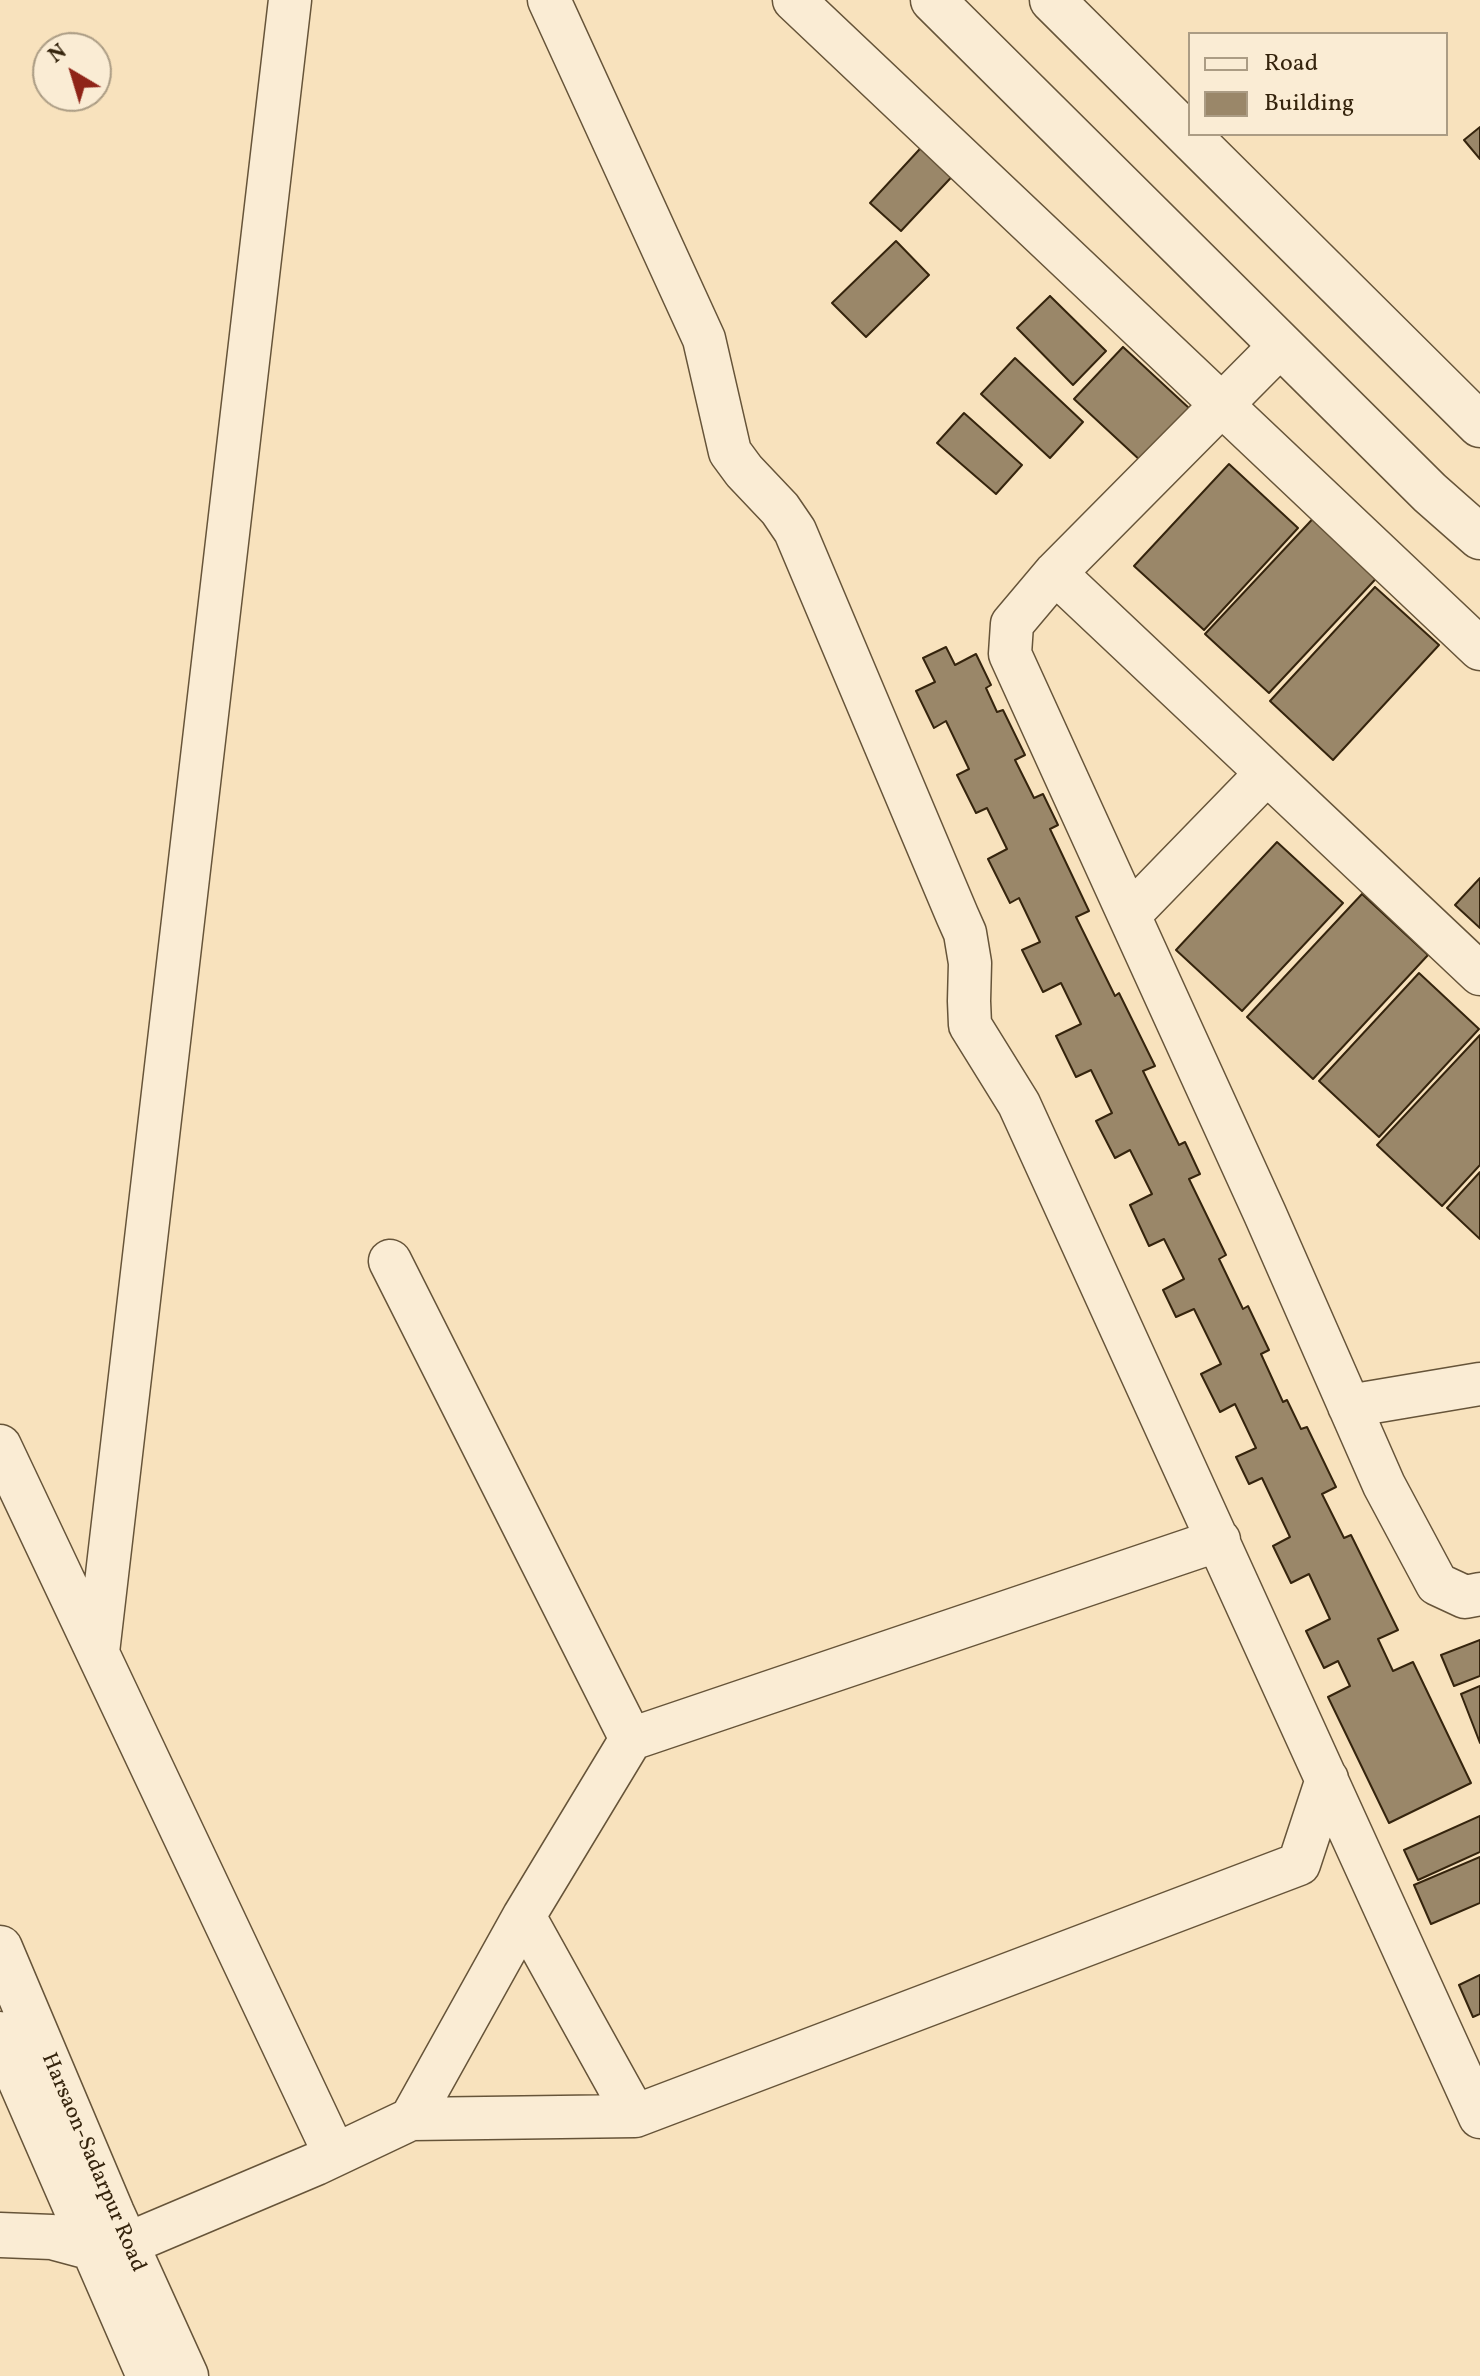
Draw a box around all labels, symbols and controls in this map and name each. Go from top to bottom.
north arrow [32,32,112,112]
legend [1188,32,1448,136]
text: N [42,37,74,71]
text: Road [1264,47,1318,81]
text: Building [1264,87,1354,121]
street label: Harsaon-Sadarpur Road [34,2050,150,2276]

